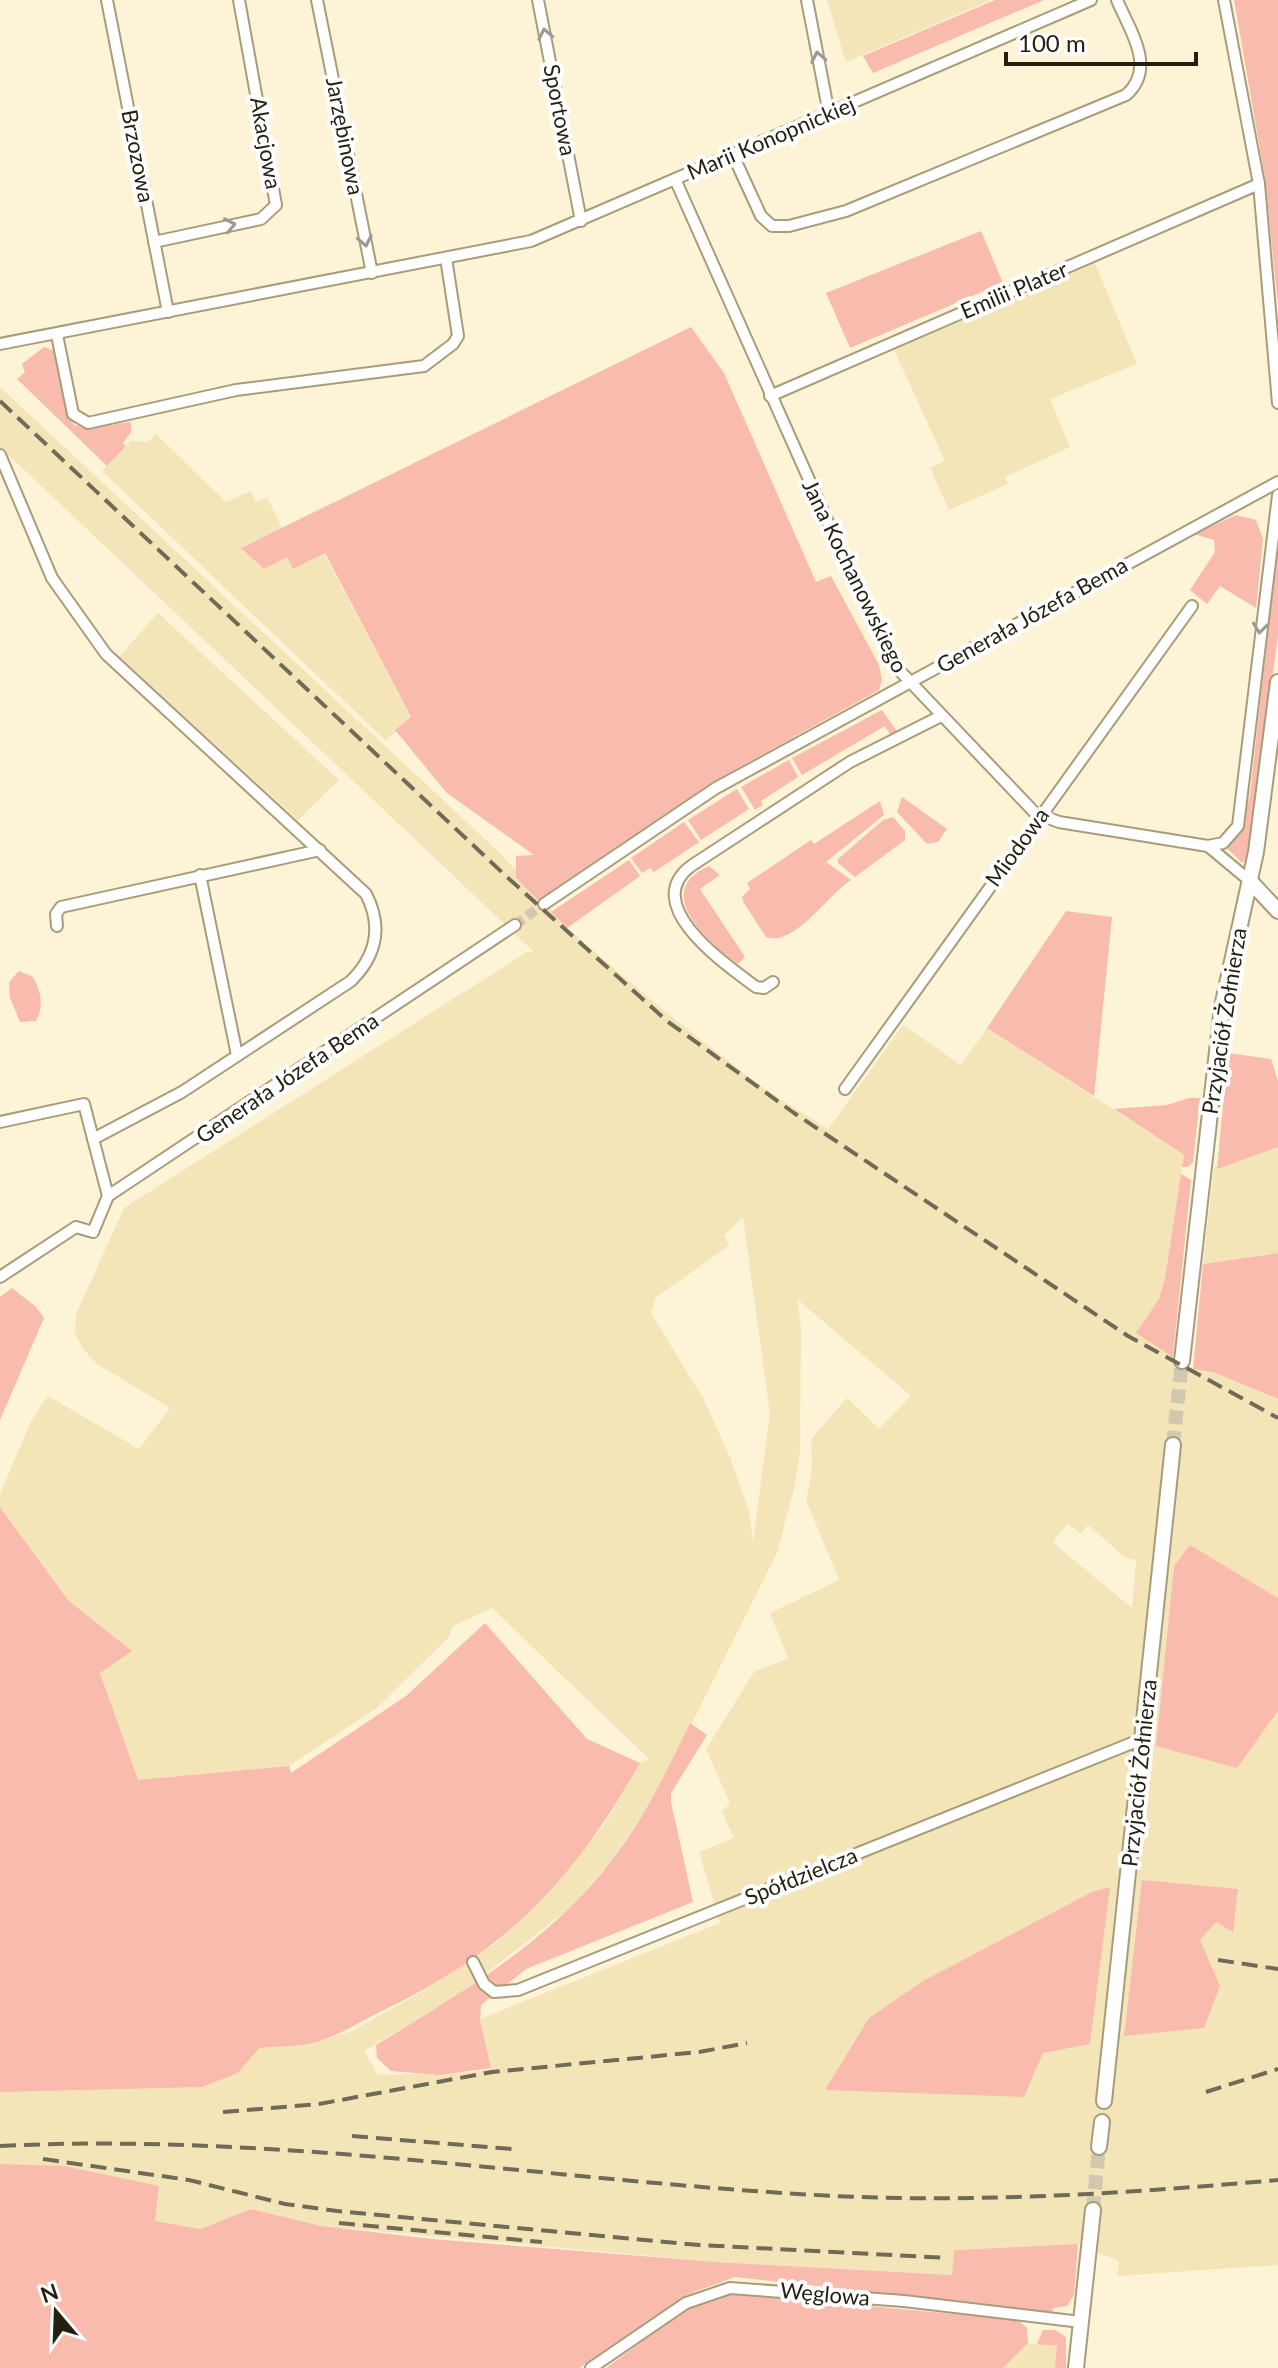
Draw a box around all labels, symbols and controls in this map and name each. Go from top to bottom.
scale bar [1006,16,1196,66]
one-way arrow [537,27,554,41]
text: 100 m [1018,28,1086,57]
one-way arrow [810,51,827,64]
street label: Sportowa [538,62,583,158]
street label: Jarzębinowa [321,75,370,197]
street label: Marii Konopnickiej [683,90,859,185]
street label: Akacjowa [245,95,288,191]
street label: Brzozowa [116,107,161,205]
one-way arrow [223,217,237,234]
one-way arrow [356,235,373,248]
street label: Emilii Plater [956,255,1071,324]
street label: Jana Kochanowskiego [797,475,914,677]
street label: Generała Józefa Bema [932,551,1132,678]
one-way arrow [1252,621,1269,635]
street label: Miodowa [979,802,1054,891]
street label: Przyjaciół Żołnierza [1195,926,1252,1116]
street label: Generała Józefa Bema [190,1006,383,1149]
street label: Przyjaciół Żołnierza [1115,1678,1162,1868]
street label: Spółdzielcza [741,1841,861,1910]
north arrow [16,2272,96,2352]
street label: Węglowa [779,2276,871,2311]
text: N [37,2277,62,2308]

